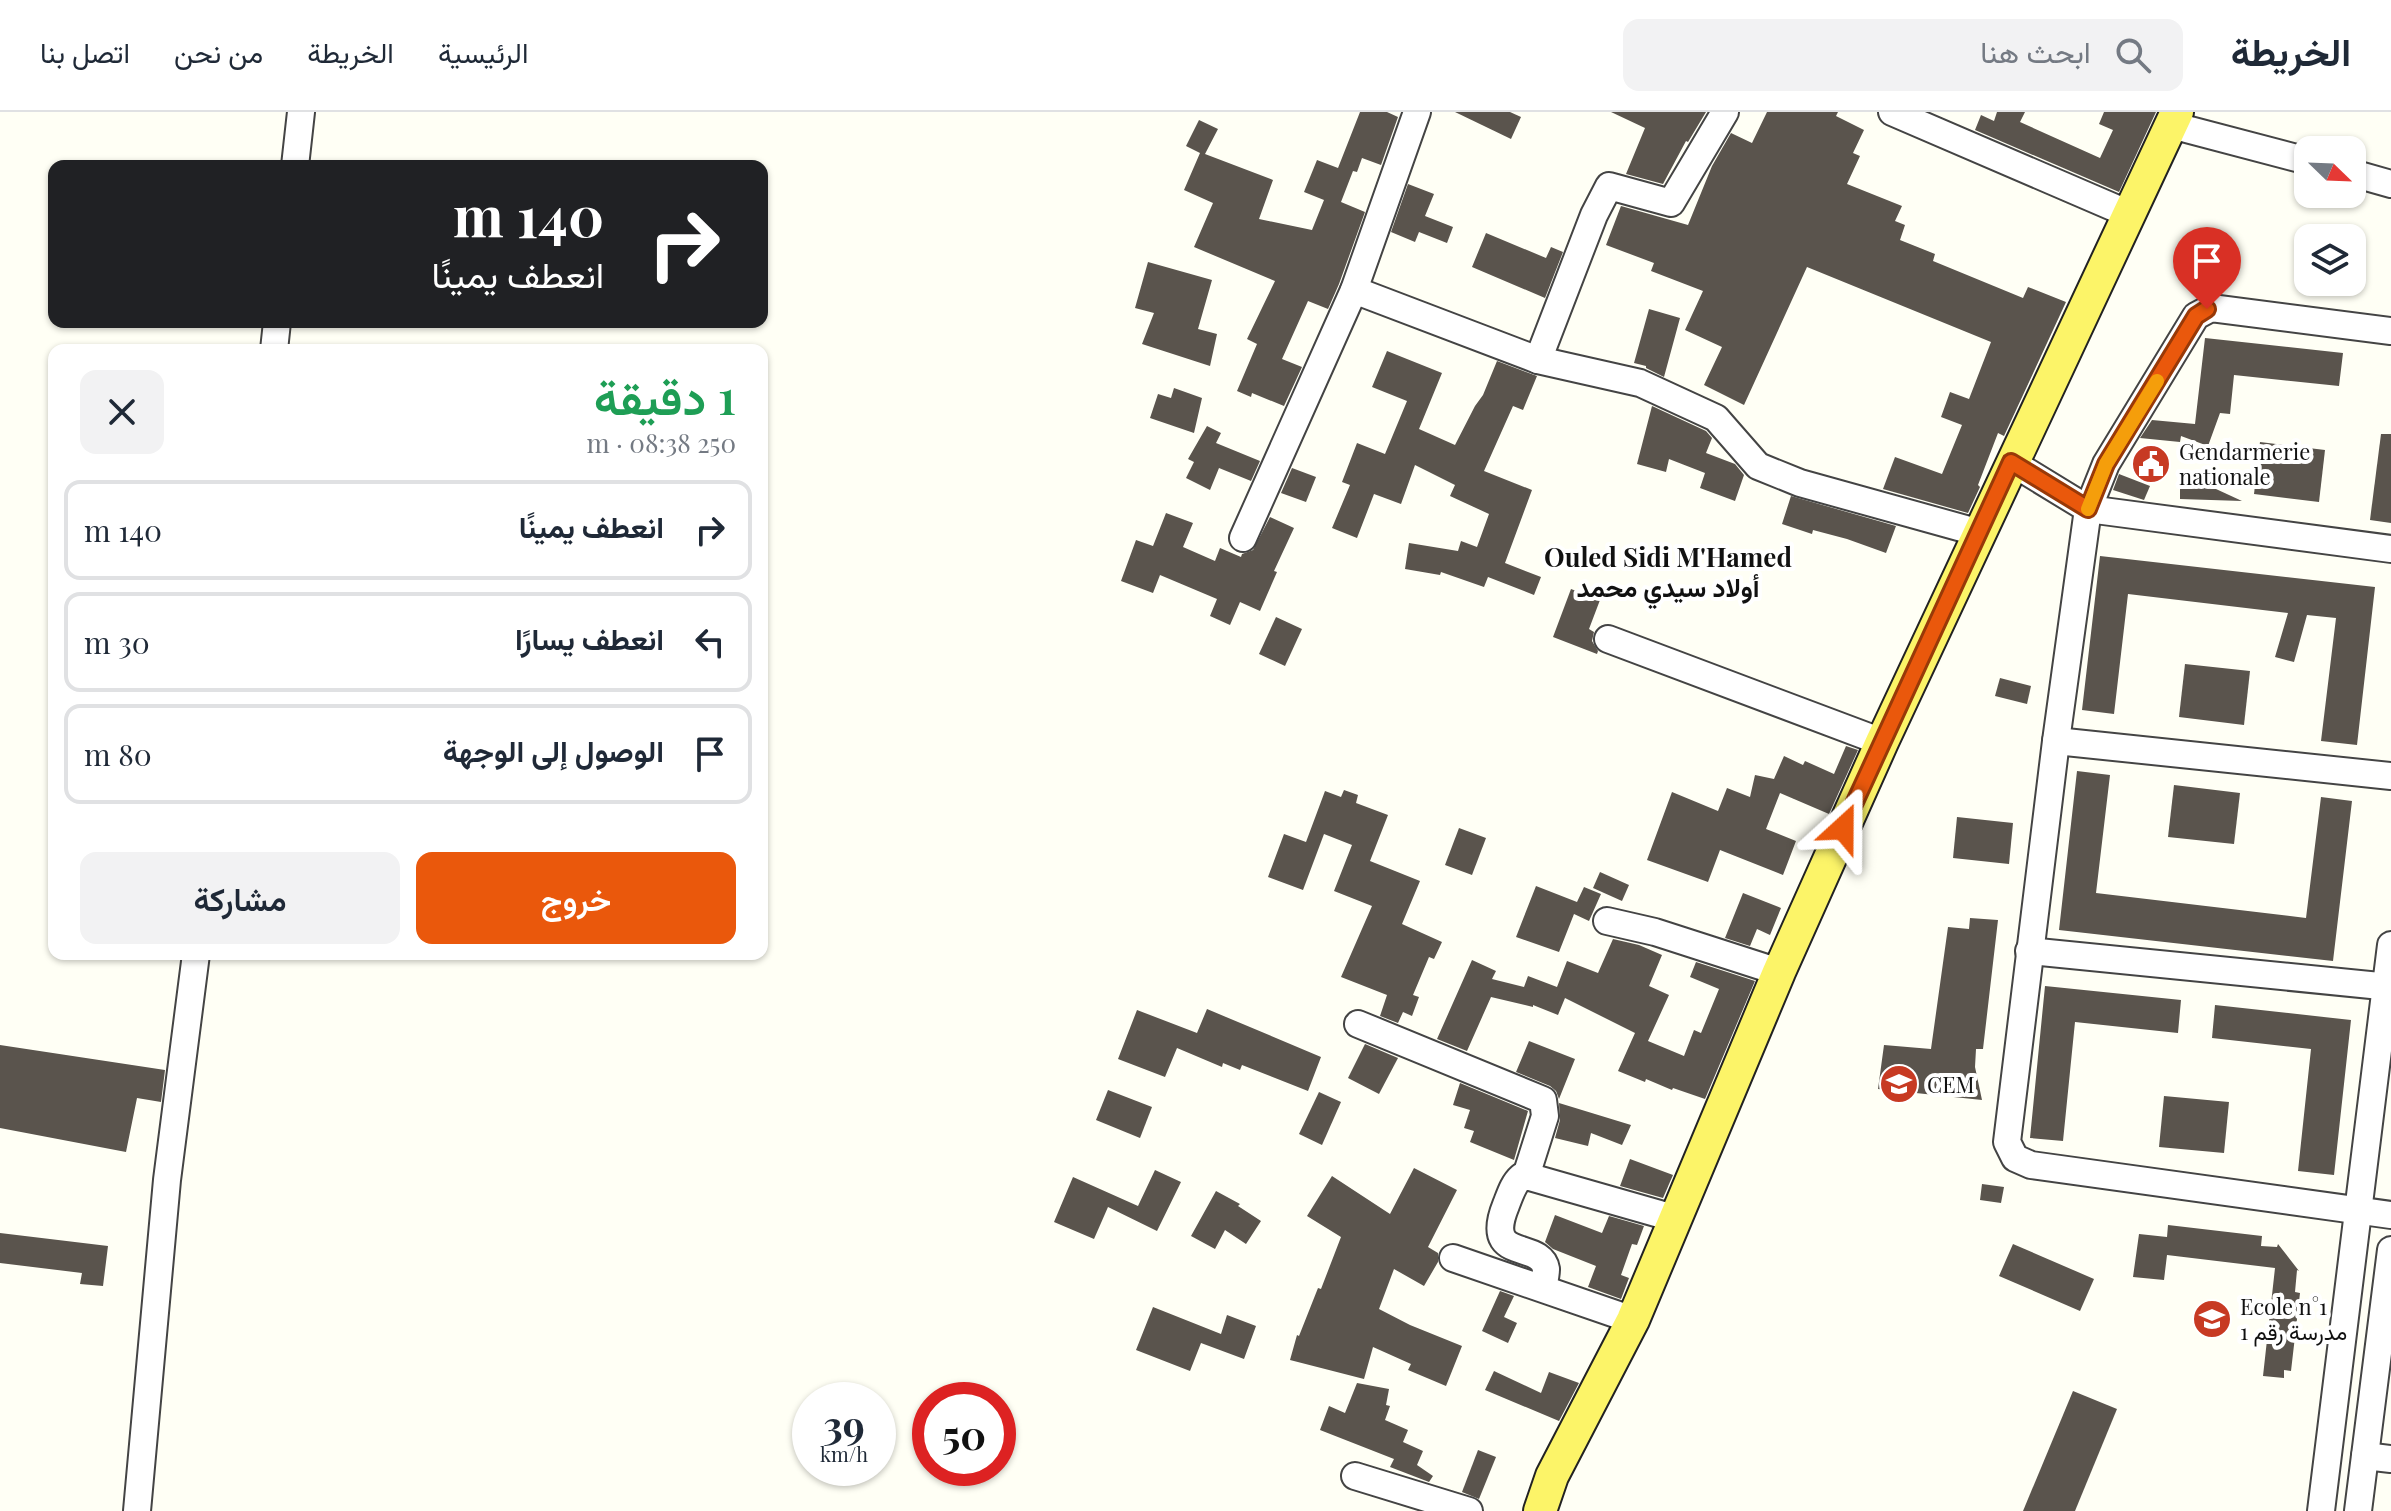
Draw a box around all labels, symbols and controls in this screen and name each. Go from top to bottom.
search box [1623,19,2183,91]
text: الخريطة [2231,25,2351,76]
text: ابحث هنا [1980,31,2091,71]
text: اتصل بنا [40,33,130,70]
text: من نحن [174,33,263,70]
text: الخريطة [307,33,394,70]
text: الرئيسية [438,33,528,70]
icon: search [2111,33,2155,77]
north arrow [2294,136,2366,208]
map controls [2294,136,2366,296]
text: 140 m [453,177,604,252]
icon: right [632,192,736,296]
button: layers [2294,224,2366,296]
pin [2173,227,2241,309]
icon: arrive [2185,239,2229,283]
text: انعطف يمينًا [432,249,604,297]
text: 1 دقيقة [594,363,736,427]
button: close [80,370,164,454]
text: 250 m · 08:38 [586,425,736,460]
place label: Gendarmerie nationale [2179,436,2310,491]
public building icon: Gendarmerie nationale [2130,443,2172,485]
text: انعطف يمينًا [519,506,664,546]
icon: right [688,508,732,552]
text: 140 m [84,510,162,550]
district label: Ouled Sidi M'Hamed أولاد سيدي محمد [1544,539,1792,610]
text: انعطف يسارًا [515,618,664,658]
icon: left [688,620,732,664]
text: 30 m [84,622,150,662]
text: الوصول إلى الوجهة [443,730,664,770]
icon: arrive [688,732,732,776]
text: 80 m [84,734,152,774]
position arrow [1801,786,1885,870]
button: مشاركة [80,852,400,944]
button: خروج [416,852,736,944]
school or university icon: CEM [1878,1063,1920,1105]
place label: CEM [1927,1069,1975,1099]
place label: Ecole n°1 مدرسة رقم 1 [2240,1291,2347,1347]
school or university icon: Ecole n°1 مدرسة رقم 1 [2191,1298,2233,1340]
speed limit sign: 50 [912,1382,1016,1486]
text: 39 [823,1397,865,1450]
text: km/h [820,1440,868,1467]

